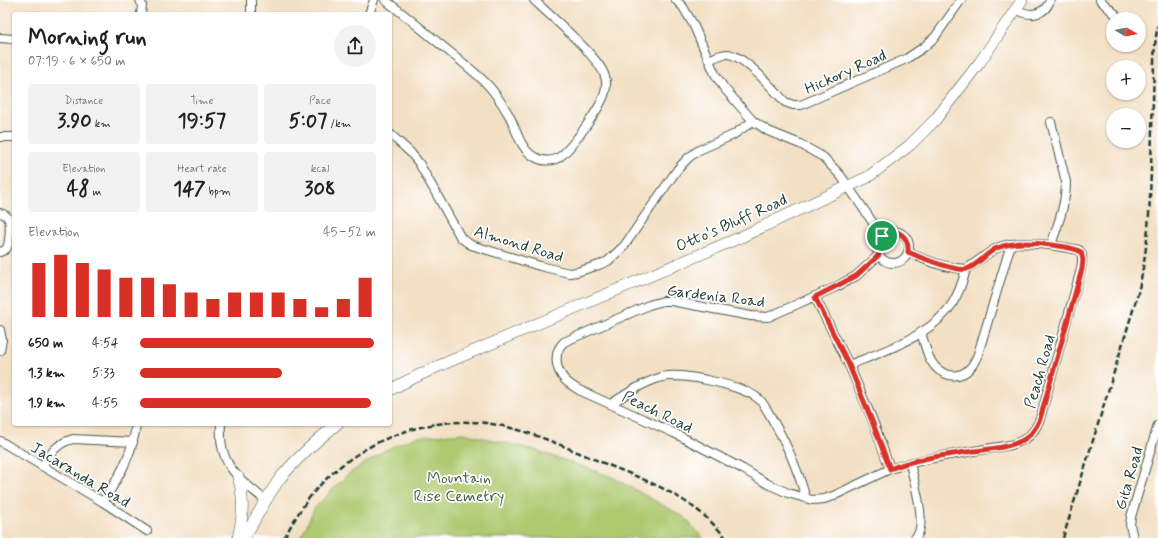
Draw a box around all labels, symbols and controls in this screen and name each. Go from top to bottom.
north arrow [1106,12,1146,52]
map controls [1106,12,1146,148]
text: Morning run [28,24,147,52]
button: share [334,25,376,67]
street label: Hickory Road [801,45,890,100]
text: 07:19 · 6 × 650 m [28,53,126,70]
button: + [1106,60,1146,100]
text: Distance [65,94,103,108]
text: Time [190,94,214,108]
text: Pace [309,94,331,108]
text: 3.90 [57,108,92,135]
text: 19:57 [178,108,226,135]
text: 5:07 [289,108,327,135]
button: − [1106,108,1146,148]
text: km [92,117,111,131]
text: /km [327,117,351,131]
text: Elevation [62,162,106,176]
text: Heart rate [177,162,227,176]
text: kcal [311,162,329,176]
text: 48 [67,176,89,203]
text: 147 [173,176,206,203]
text: 308 [304,176,336,203]
text: m [89,185,101,199]
text: bpm [206,185,231,199]
street label: Otto's Bluff Road [673,189,791,257]
pin [865,219,899,253]
street label: Almond Road [471,221,566,268]
text: Elevation [28,224,79,241]
text: 45–52 m [323,224,376,241]
icon: arrive [871,225,893,247]
street label: Gardenia Road [666,280,766,313]
street label: Peach Road [1020,332,1061,411]
text: 650 m [28,335,63,352]
text: 4:54 [92,335,119,352]
text: 1.3 km [28,365,65,382]
text: 5:33 [92,365,115,382]
street label: Peach Road [619,386,696,438]
text: 1.9 km [28,395,65,412]
text: 4:55 [92,395,118,412]
street label: Jacaranda Road [27,437,134,513]
street label: Gita Road [1110,444,1148,512]
park label: Mountain Rise Cemetry [414,468,504,507]

